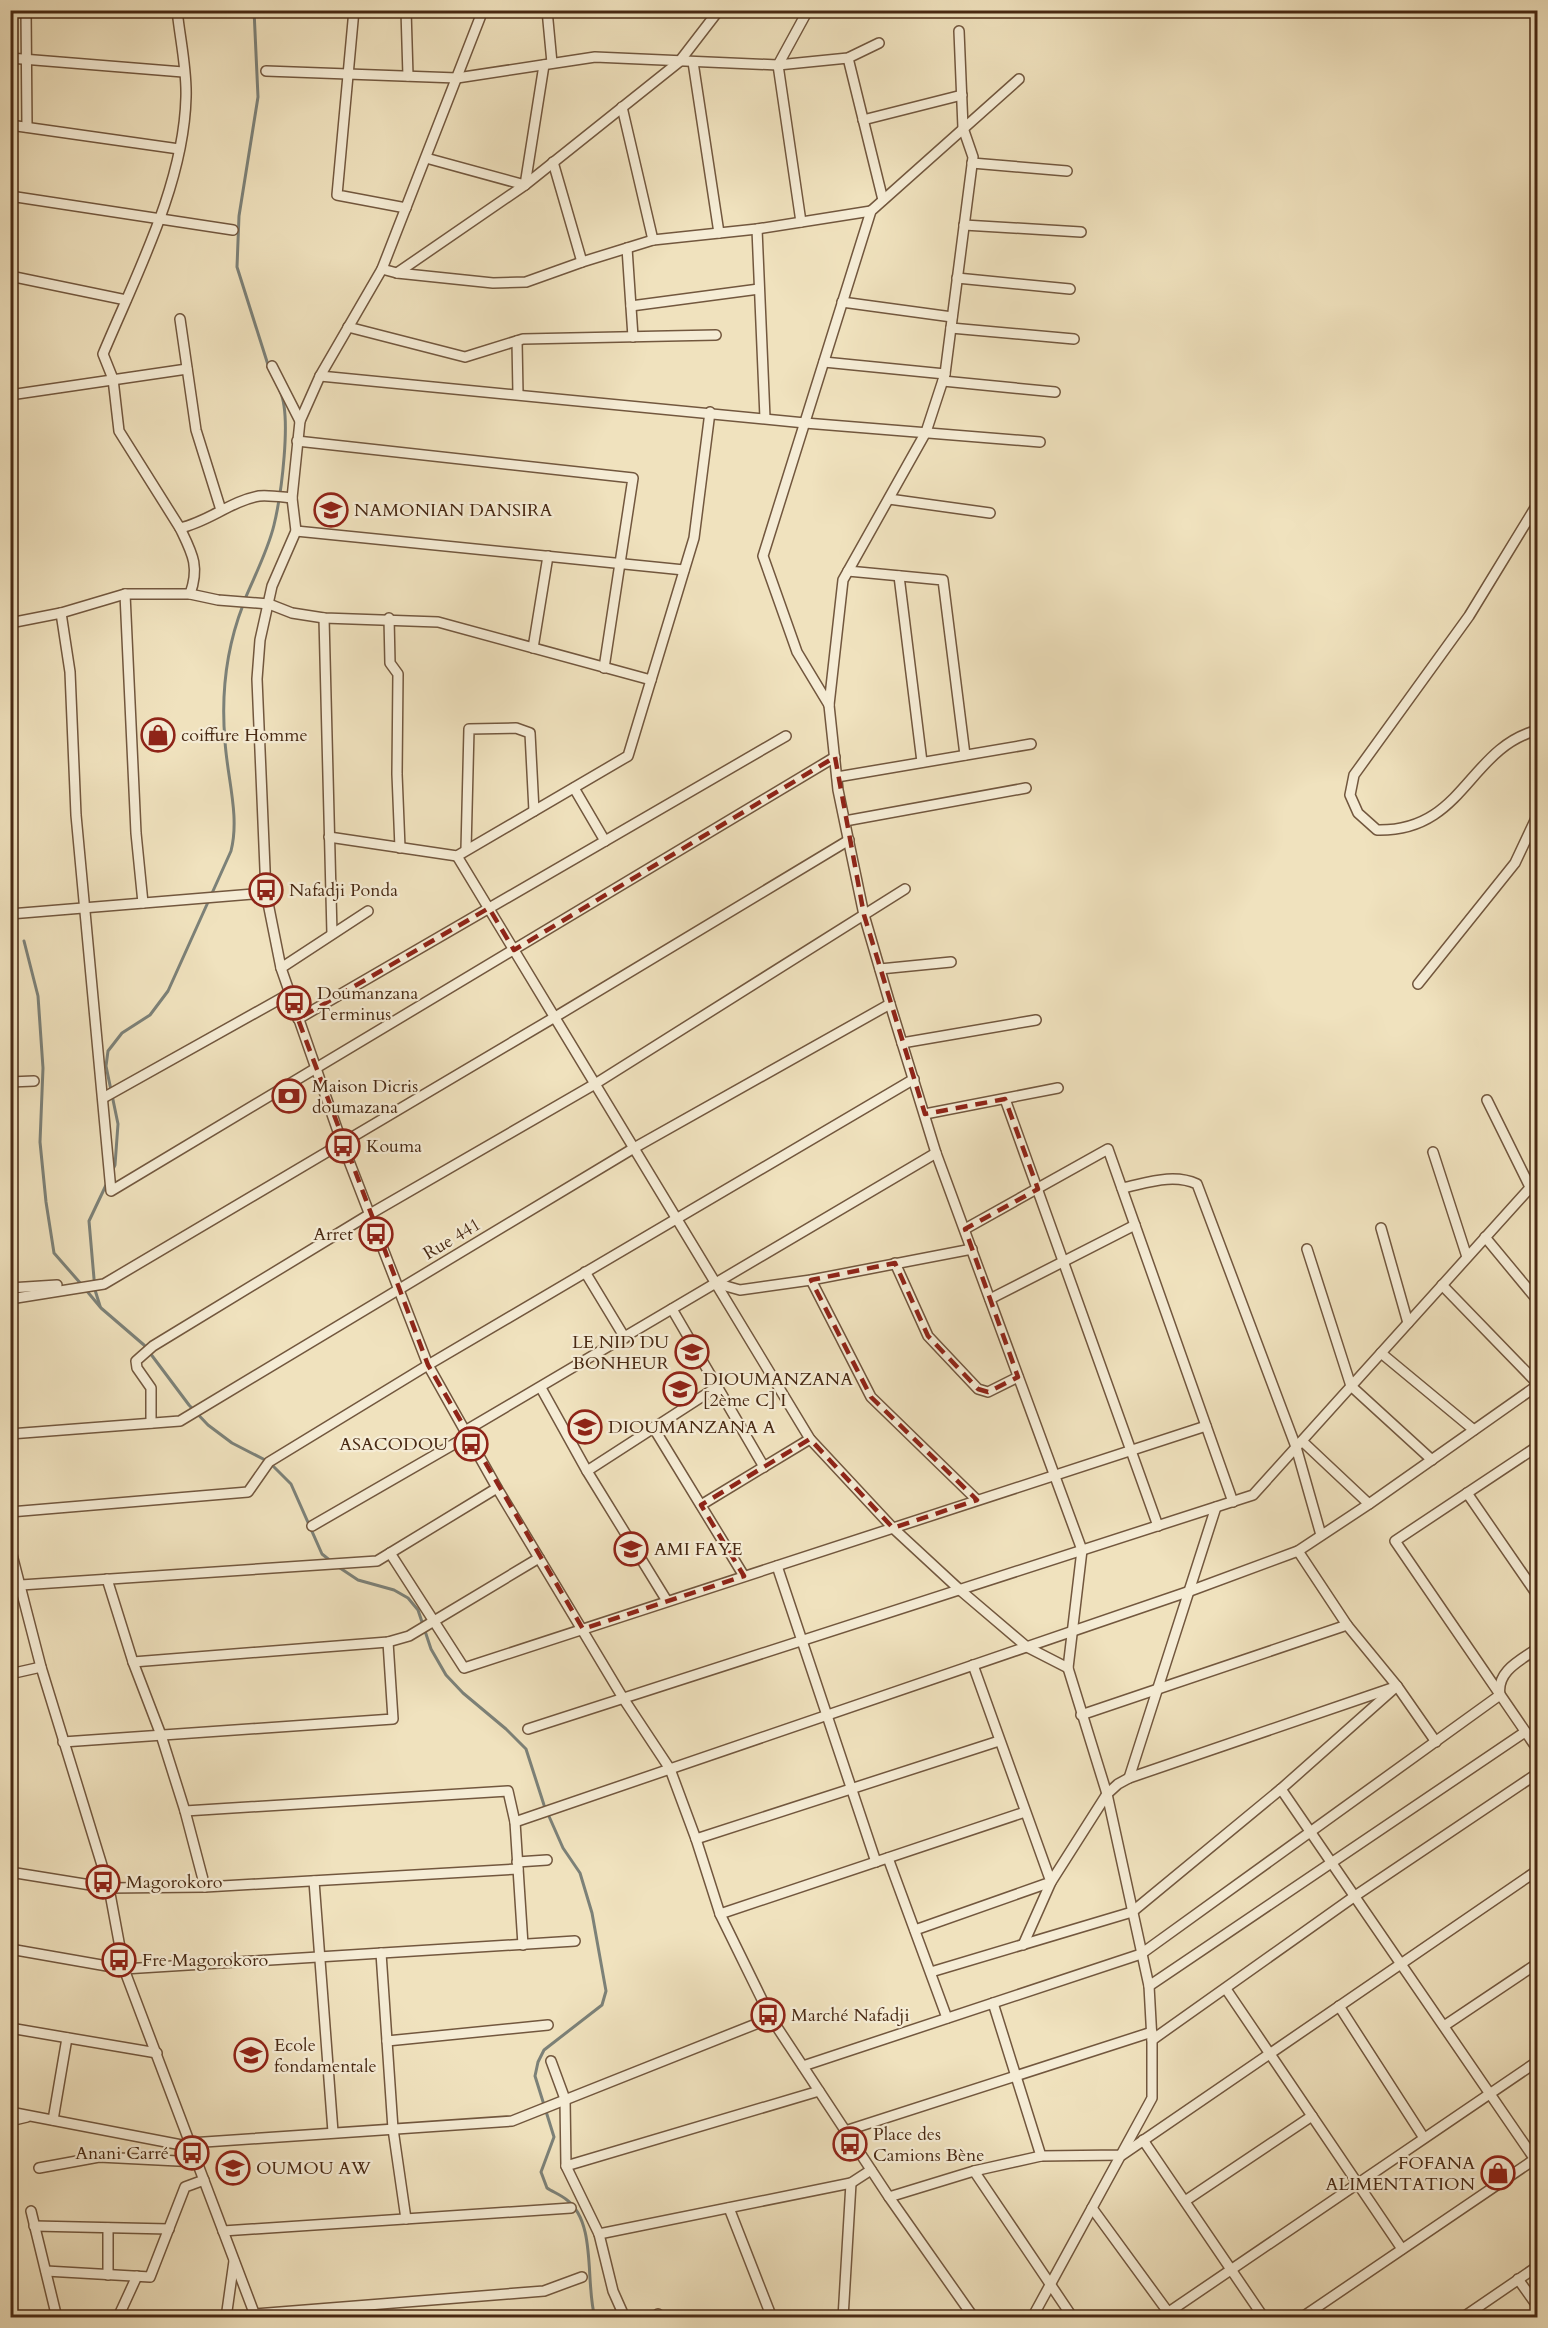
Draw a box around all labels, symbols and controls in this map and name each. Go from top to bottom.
school or university icon: NAMONIAN DANSIRA [313,492,349,528]
place label: NAMONIAN DANSIRA [354,498,553,523]
shop icon: coiffure Homme [140,717,176,753]
place label: coiffure Homme [181,723,308,748]
bus stop icon: Nafadji Ponda [248,872,284,908]
place label: Nafadji Ponda [289,878,398,903]
place label: Doumanzana Terminus [317,981,419,1027]
bus stop icon: Doumanzana Terminus [276,985,312,1021]
place label: Maison Dicris doumazana [312,1074,418,1120]
bank icon: Maison Dicris doumazana [271,1078,307,1114]
bus stop icon: Kouma [325,1128,361,1164]
place label: Kouma [366,1134,422,1159]
street label: Rue 441 [419,1212,485,1266]
bus stop icon: Arret [358,1216,394,1252]
place label: Arret [313,1222,353,1247]
place label: LE NID DU BONHEUR [572,1330,670,1376]
school or university icon: LE NID DU BONHEUR [674,1334,710,1370]
place label: DIOUMANZANA [2ème C] I [703,1367,853,1413]
school or university icon: DIOUMANZANA [2ème C] I [662,1371,698,1407]
school or university icon: DIOUMANZANA A [567,1409,603,1445]
place label: DIOUMANZANA A [608,1415,776,1440]
bus stop icon: ASACODOU [453,1426,489,1462]
place label: ASACODOU [339,1432,448,1457]
school or university icon: AMI FAYE [613,1531,649,1567]
place label: AMI FAYE [654,1537,742,1562]
bus stop icon: Magorokoro [85,1864,121,1900]
place label: Magorokoro [126,1870,223,1895]
bus stop icon: Fre Magorokoro [101,1942,137,1978]
place label: Fre Magorokoro [142,1948,269,1973]
bus stop icon: Marché Nafadji [750,1997,786,2033]
place label: Marché Nafadji [791,2003,910,2028]
place label: Ecole fondamentale [274,2033,377,2079]
school or university icon: Ecole fondamentale [233,2037,269,2073]
place label: Place des Camions Bène [873,2122,984,2168]
bus stop icon: Place des Camions Bène [832,2126,868,2162]
bus stop icon: Anani Carré [174,2135,210,2171]
place label: Anani Carré [75,2141,169,2166]
school or university icon: OUMOU AW [215,2150,251,2186]
place label: FOFANA ALIMENTATION [1325,2151,1476,2197]
shop icon: FOFANA ALIMENTATION [1480,2155,1516,2191]
place label: OUMOU AW [256,2156,371,2181]

